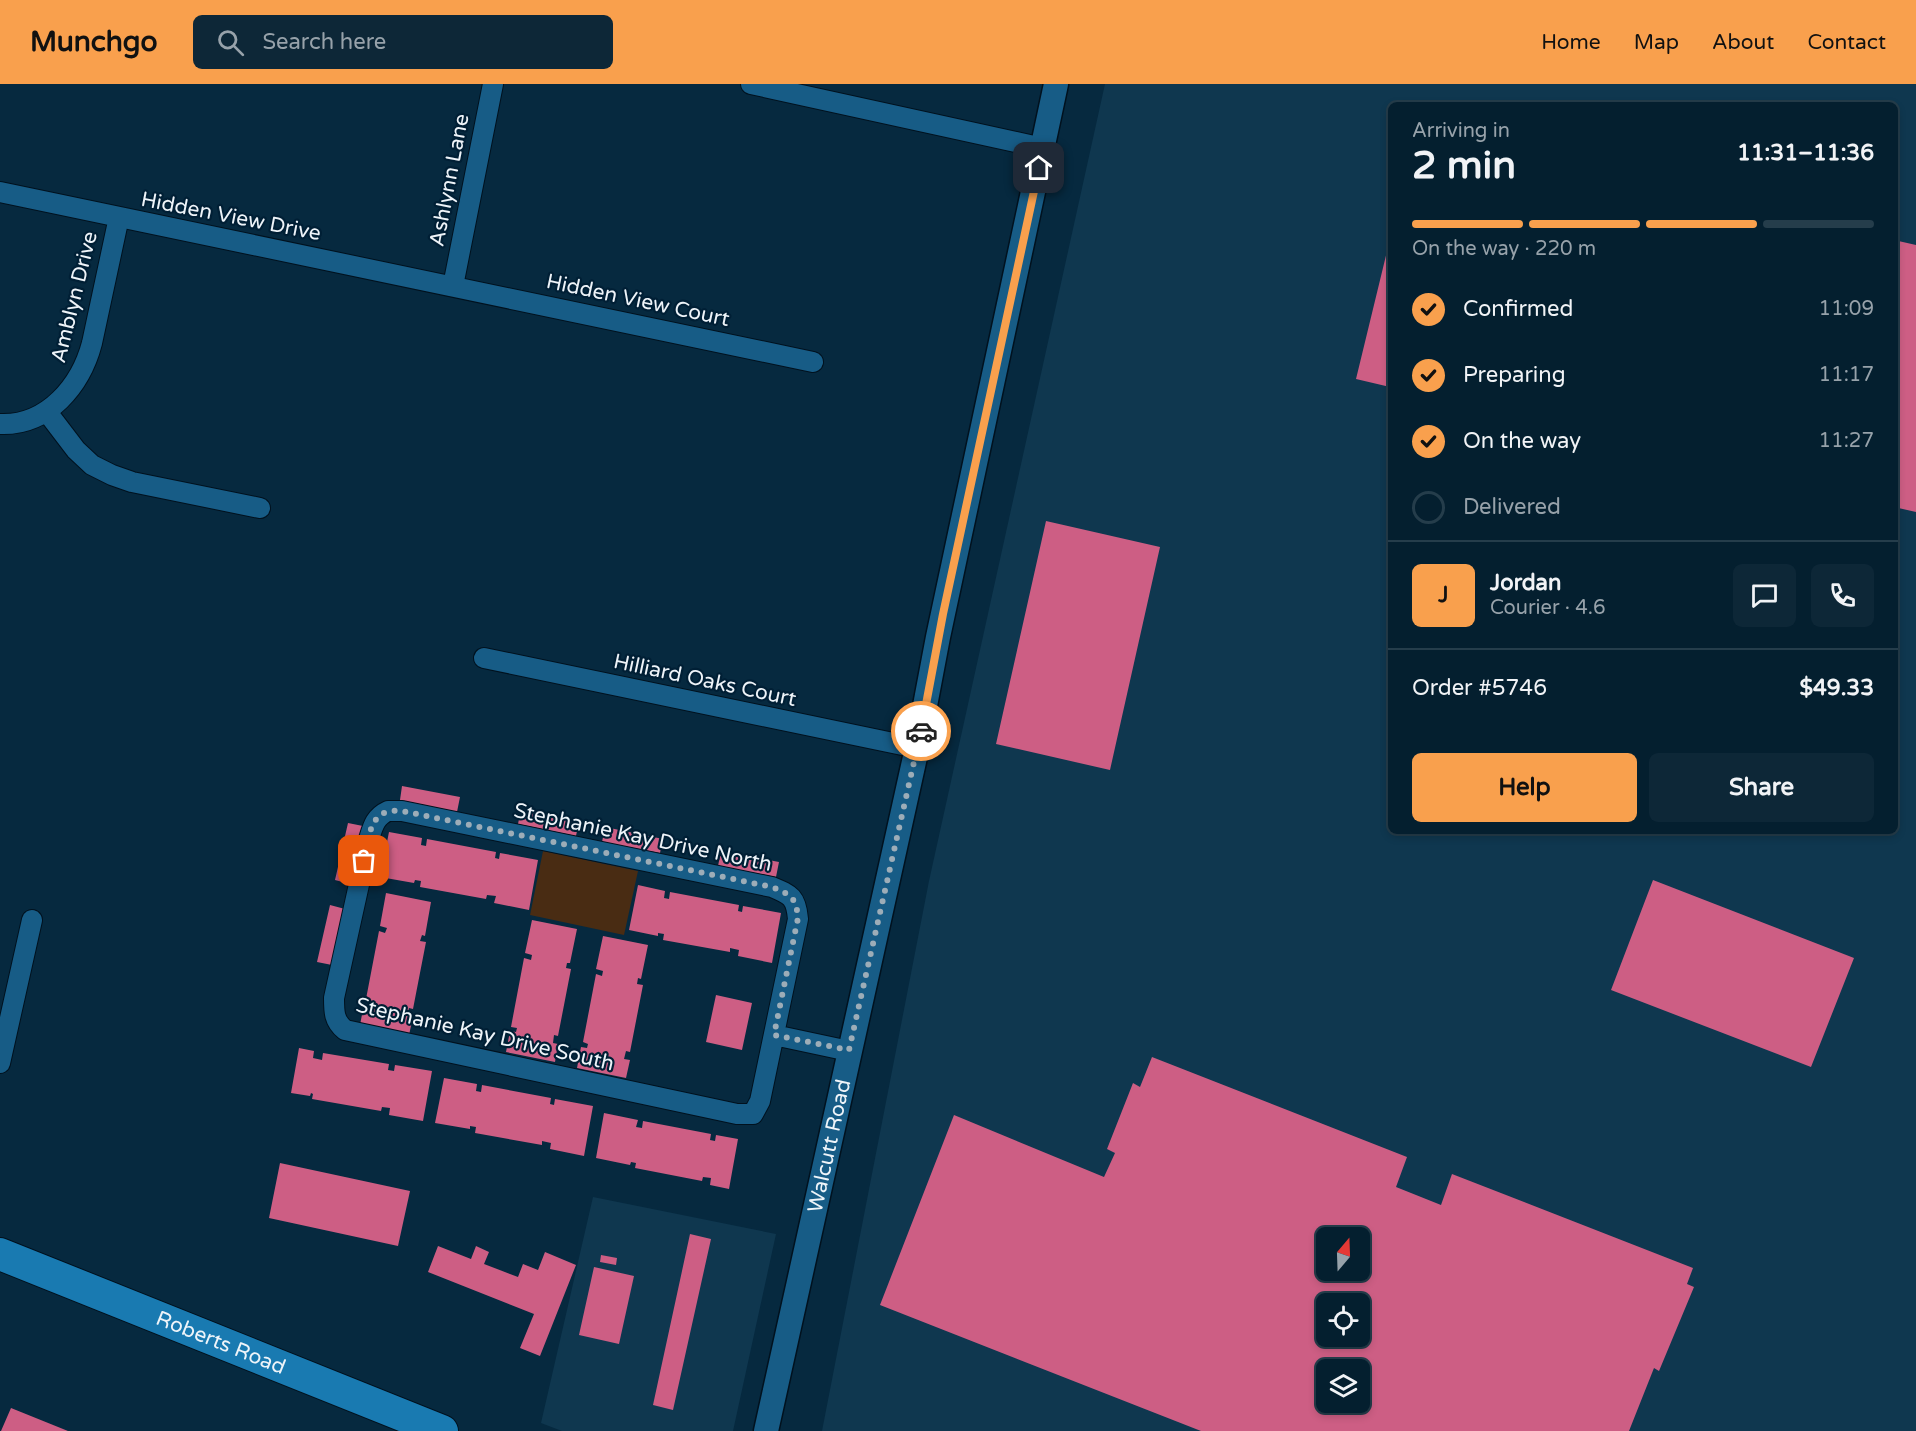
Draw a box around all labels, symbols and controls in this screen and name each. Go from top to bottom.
search box [193,15,613,69]
text: Munchgo [30,25,157,59]
icon: search [214,26,247,59]
text: Search here [262,29,386,55]
text: Home [1541,30,1601,55]
text: Map [1634,30,1679,55]
text: About [1712,30,1774,55]
text: Contact [1807,30,1886,55]
street label: Ashlynn Lane [424,112,475,249]
text: Arriving in [1412,119,1510,143]
text: 11:31–11:36 [1737,140,1874,166]
pin [1013,142,1064,193]
text: 2 min [1412,142,1516,189]
icon: home [1022,151,1055,184]
street label: Hidden View Drive [139,187,323,246]
street label: Amblyn Drive [46,229,103,365]
text: On the way · 220 m [1412,237,1596,261]
street label: Hidden View Court [544,269,732,332]
icon: check [1412,293,1445,326]
text: Confirmed [1463,296,1573,322]
text: 11:09 [1819,297,1874,321]
icon: check [1412,359,1445,392]
text: Preparing [1463,362,1566,388]
text: 11:17 [1819,363,1874,387]
icon: check [1412,425,1445,458]
text: On the way [1463,428,1581,454]
text: 11:27 [1819,429,1874,453]
text: Delivered [1463,494,1561,520]
button: chat [1733,564,1796,627]
button: phone [1811,564,1874,627]
text: Jordan [1490,570,1561,596]
text: J [1438,582,1449,608]
text: Courier · 4.6 [1490,596,1605,620]
street label: Hilliard Oaks Court [611,649,799,712]
text: Order #5746 [1412,675,1547,701]
text: $49.33 [1799,675,1874,701]
courier [891,701,951,761]
icon: car [905,715,938,748]
button: Help [1412,753,1637,822]
button: Share [1649,753,1874,822]
street label: Stephanie Kay Drive North [512,798,774,877]
pin [338,835,389,886]
icon: bag [347,844,380,877]
street label: Stephanie Kay Drive South [353,993,616,1076]
street label: Walcutt Road [803,1077,856,1215]
north arrow [1316,1227,1370,1281]
map controls [1316,1227,1370,1413]
button: locate [1316,1293,1370,1347]
street label: Roberts Road [152,1306,289,1380]
button: layers [1316,1359,1370,1413]

